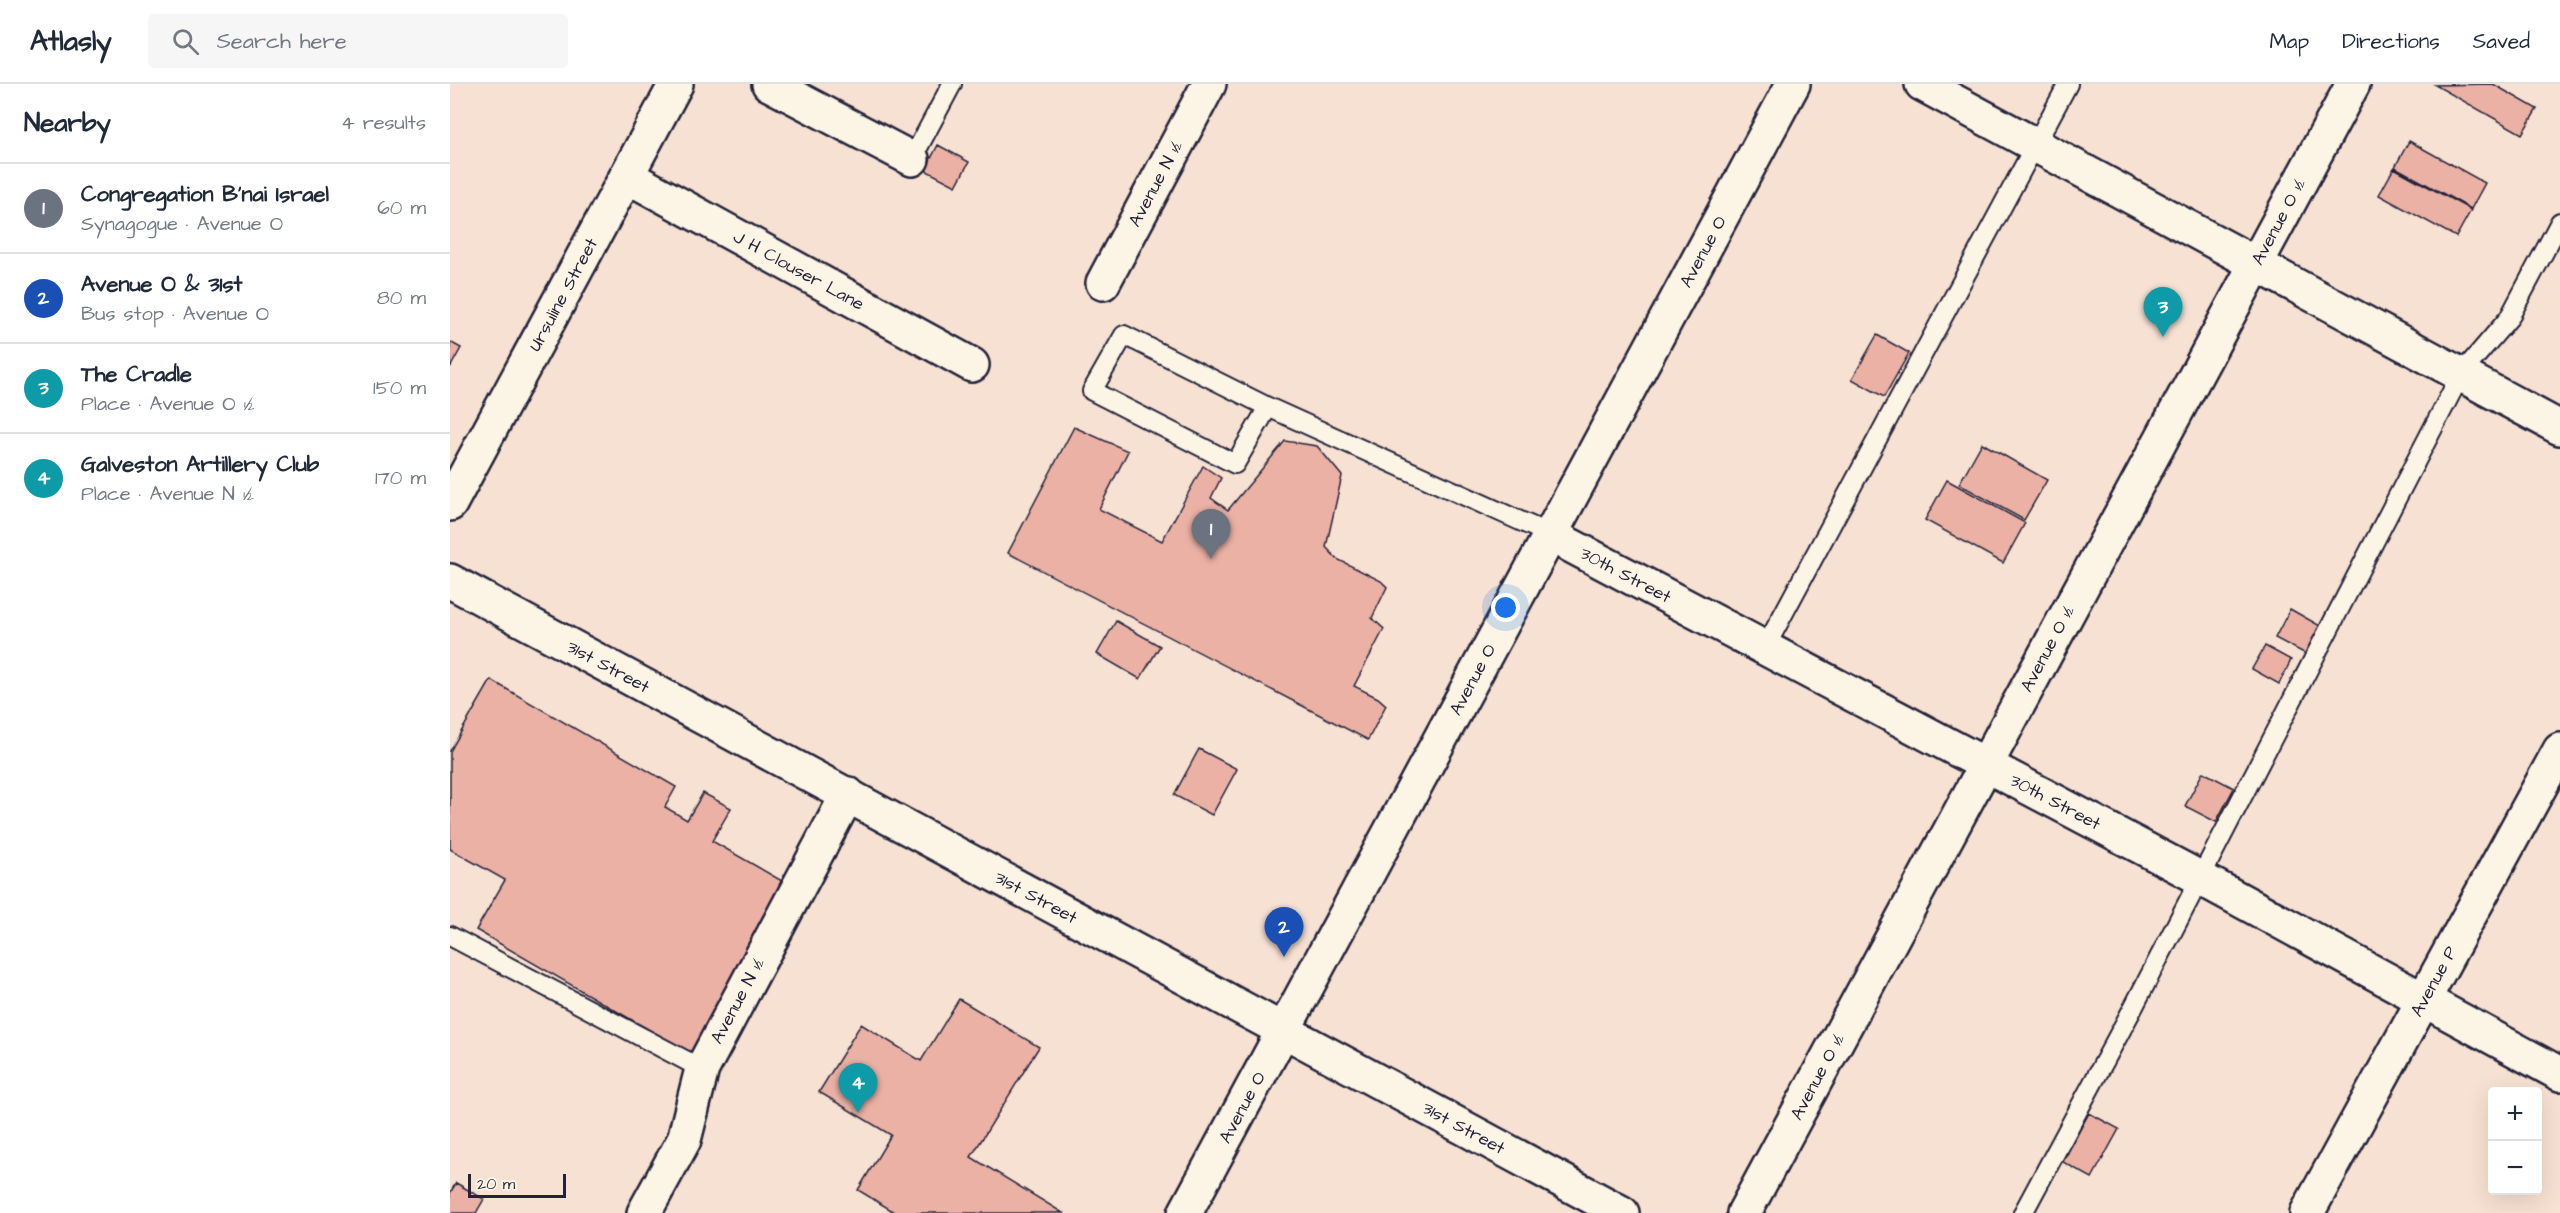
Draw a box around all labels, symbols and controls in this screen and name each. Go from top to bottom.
search box [148,14,568,68]
text: Atlasly [30,22,112,61]
icon: search [169,25,202,58]
text: Search here [217,26,347,57]
text: Map [2269,27,2309,56]
text: Directions [2342,27,2440,56]
text: Saved [2473,27,2530,56]
text: Nearby [24,105,111,141]
text: 4 results [341,109,426,137]
street label: Avenue N ½ [1122,135,1190,231]
street label: Avenue O ½ [2245,172,2313,270]
text: Congregation B'nai Israel [81,179,329,210]
text: 1 [42,194,45,222]
text: 60 m [377,194,426,222]
text: Synagogue · Avenue O [81,210,283,238]
street label: Avenue O [1673,211,1732,292]
street label: J H Clouser Lane [729,224,869,316]
street label: Ursuline Street [522,233,604,356]
text: Avenue O & 31st [81,269,242,300]
text: 2 [38,284,49,312]
text: 80 m [377,284,426,312]
pin: 3 [2144,288,2182,337]
text: Bus stop · Avenue O [81,300,269,328]
text: The Cradle [81,359,192,390]
text: 3 [38,374,49,402]
text: 150 m [373,374,426,402]
text: Place · Avenue O ½ [81,390,257,418]
text: Galveston Artillery Club [81,449,319,480]
text: 4 [37,464,50,492]
text: 170 m [375,464,426,492]
text: Place · Avenue N ½ [81,480,256,508]
pin: 1 [1192,510,1230,559]
street label: 30th Street [1576,540,1676,609]
your location [1491,593,1520,622]
street label: Avenue O ½ [2014,599,2082,697]
street label: 31st Street [563,634,655,699]
street label: Avenue O [1443,639,1502,720]
street label: 30th Street [2006,767,2106,836]
street label: 31st Street [990,865,1083,930]
pin: 2 [1264,908,1304,957]
street label: Avenue P [2404,941,2463,1021]
street label: Avenue N ½ [704,952,772,1048]
street label: Avenue O ½ [1784,1027,1852,1125]
pin: 4 [838,1064,878,1113]
street label: Avenue O [1212,1067,1271,1148]
map controls [2488,1087,2542,1195]
button: + [2488,1087,2542,1141]
street label: 31st Street [1418,1095,1510,1161]
button: − [2488,1141,2542,1195]
scale bar [468,1171,566,1198]
text: 20 m [477,1173,515,1195]

